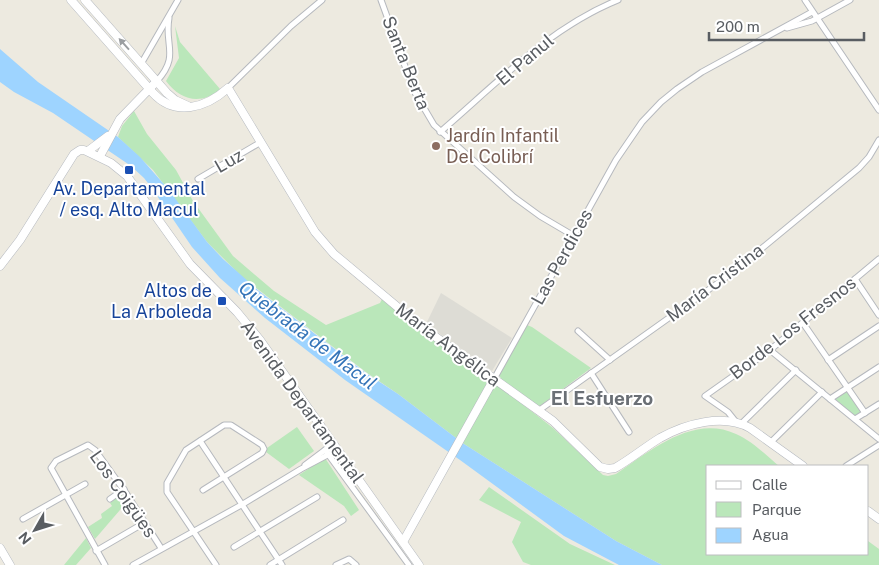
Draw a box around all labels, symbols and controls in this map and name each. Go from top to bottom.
scale bar [709,10,864,42]
street label: Santa Berta [378,13,435,113]
text: 200 m [716,18,760,35]
street label: El Panul [492,30,558,90]
one-way arrow [118,39,130,51]
place label: Jardín Infantil Del Colibrí [446,125,559,167]
marker: Jardín Infantil Del Colibrí [430,140,442,152]
street label: Luz [211,144,247,177]
marker: Av. Departamental / esq. Alto Macul [123,164,135,176]
place label: Av. Departamental / esq. Alto Macul [52,178,206,220]
street label: Las Perdices [527,205,596,308]
street label: María Cristina [662,239,767,326]
street label: Borde Los Fresnos [725,272,860,383]
water label: Quebrada de Macul [235,276,381,394]
place label: Altos de La Arboleda [111,280,212,322]
marker: Altos de La Arboleda [216,295,228,307]
street label: María Angélica [392,299,505,391]
street label: Avenida Departamental [236,316,368,487]
district label: El Esfuerzo [551,387,653,409]
street label: Los Coigües [86,446,161,541]
legend [706,465,869,555]
text: Calle [752,476,788,493]
text: Parque [752,501,802,518]
north arrow [10,505,60,555]
text: Agua [752,526,789,543]
text: N [15,529,35,547]

